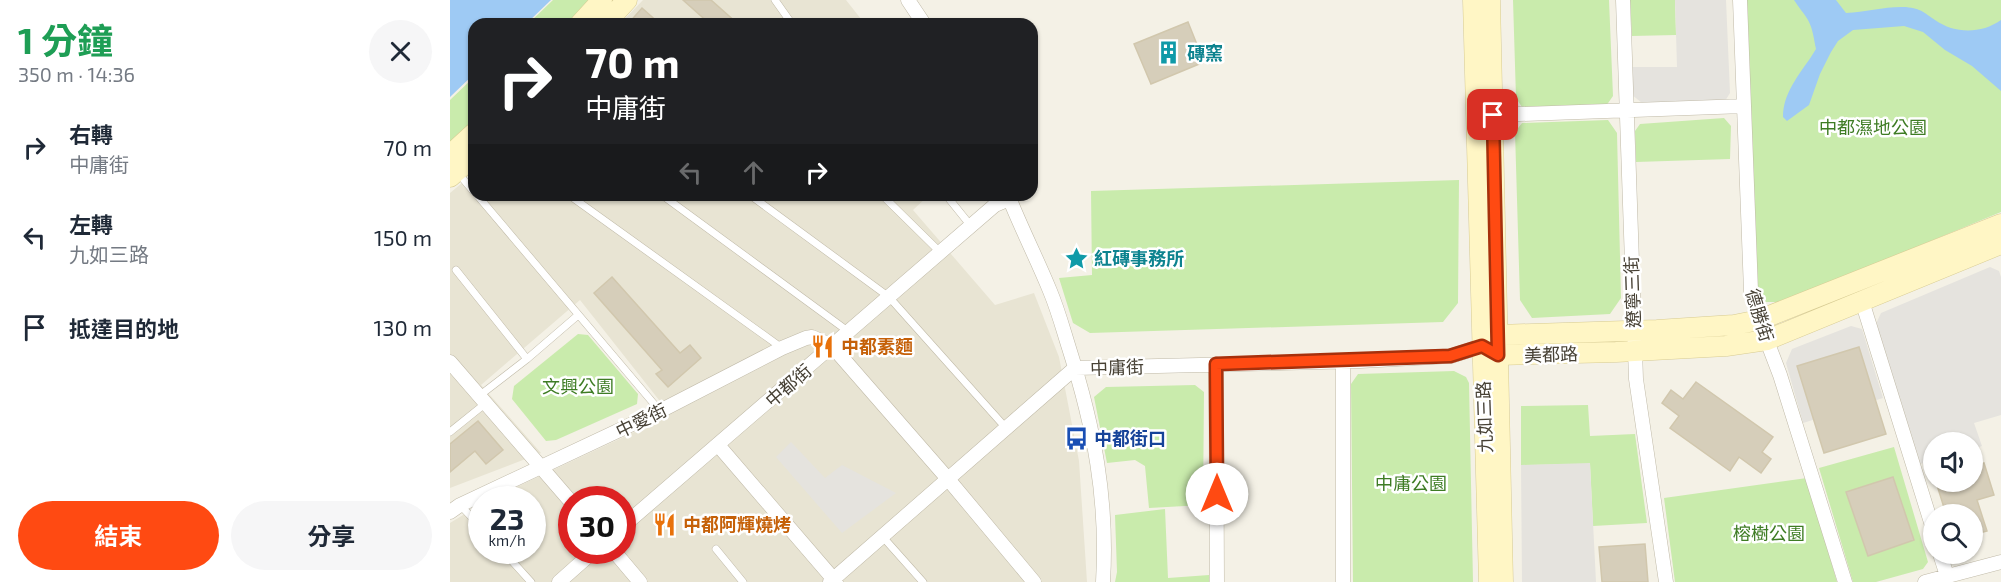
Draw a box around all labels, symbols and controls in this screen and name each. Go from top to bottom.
text: 1 分鐘 [18,18,113,61]
button: close [369,20,432,83]
text: 70 m [585,36,680,86]
building icon: 磚窯 [1156,40,1182,66]
icon: right [486,42,564,120]
place label: 磚窯 [1187,42,1223,64]
text: 350 m · 14:36 [18,62,135,86]
pin [1467,89,1518,140]
text: 中庸街 [585,91,666,123]
icon: arrive [1476,98,1509,131]
park label: 中都濕地公園 [1819,116,1927,138]
text: 右轉 [69,121,113,147]
icon: right [18,131,51,164]
text: 70 m [383,134,432,160]
text: 中庸街 [69,152,129,176]
icon: left [674,156,707,189]
icon: ahead [737,156,770,189]
icon: right [800,156,833,189]
text: 左轉 [69,211,113,237]
icon: left [18,221,51,254]
text: 150 m [374,224,432,250]
text: 九如三路 [69,242,149,266]
place icon: 紅磚事務所 [1063,245,1089,271]
place label: 紅磚事務所 [1094,247,1184,269]
street label: 遼寧三街 [1620,256,1644,328]
street label: 德勝街 [1742,286,1778,344]
icon: arrive [18,311,51,344]
text: 130 m [374,314,432,340]
text: 抵達目的地 [69,315,179,341]
restaurant icon: 中都素麵 [810,333,836,359]
place label: 中都素麵 [841,335,913,357]
street label: 美都路 [1524,342,1578,366]
street label: 中庸街 [1090,355,1144,379]
street label: 中都街 [760,359,816,411]
park label: 文興公園 [542,375,614,397]
street label: 九如三路 [1472,381,1496,453]
street label: 中愛街 [612,398,670,442]
bus stop icon: 中都街口 [1063,425,1089,451]
place label: 中都街口 [1094,427,1166,449]
map controls [1923,432,1983,564]
button: sound [1923,432,1983,492]
position arrow [1185,462,1249,526]
park label: 中庸公園 [1375,472,1447,494]
speed limit sign: 30 [558,486,636,564]
text: 23 [490,500,524,536]
button: 結束 [18,501,219,570]
button: 分享 [231,501,432,570]
button: search [1923,504,1983,564]
restaurant icon: 中都阿輝燒烤 [652,511,678,537]
place label: 中都阿輝燒烤 [683,513,791,535]
park label: 榕樹公園 [1733,522,1805,544]
text: km/h [488,531,526,549]

